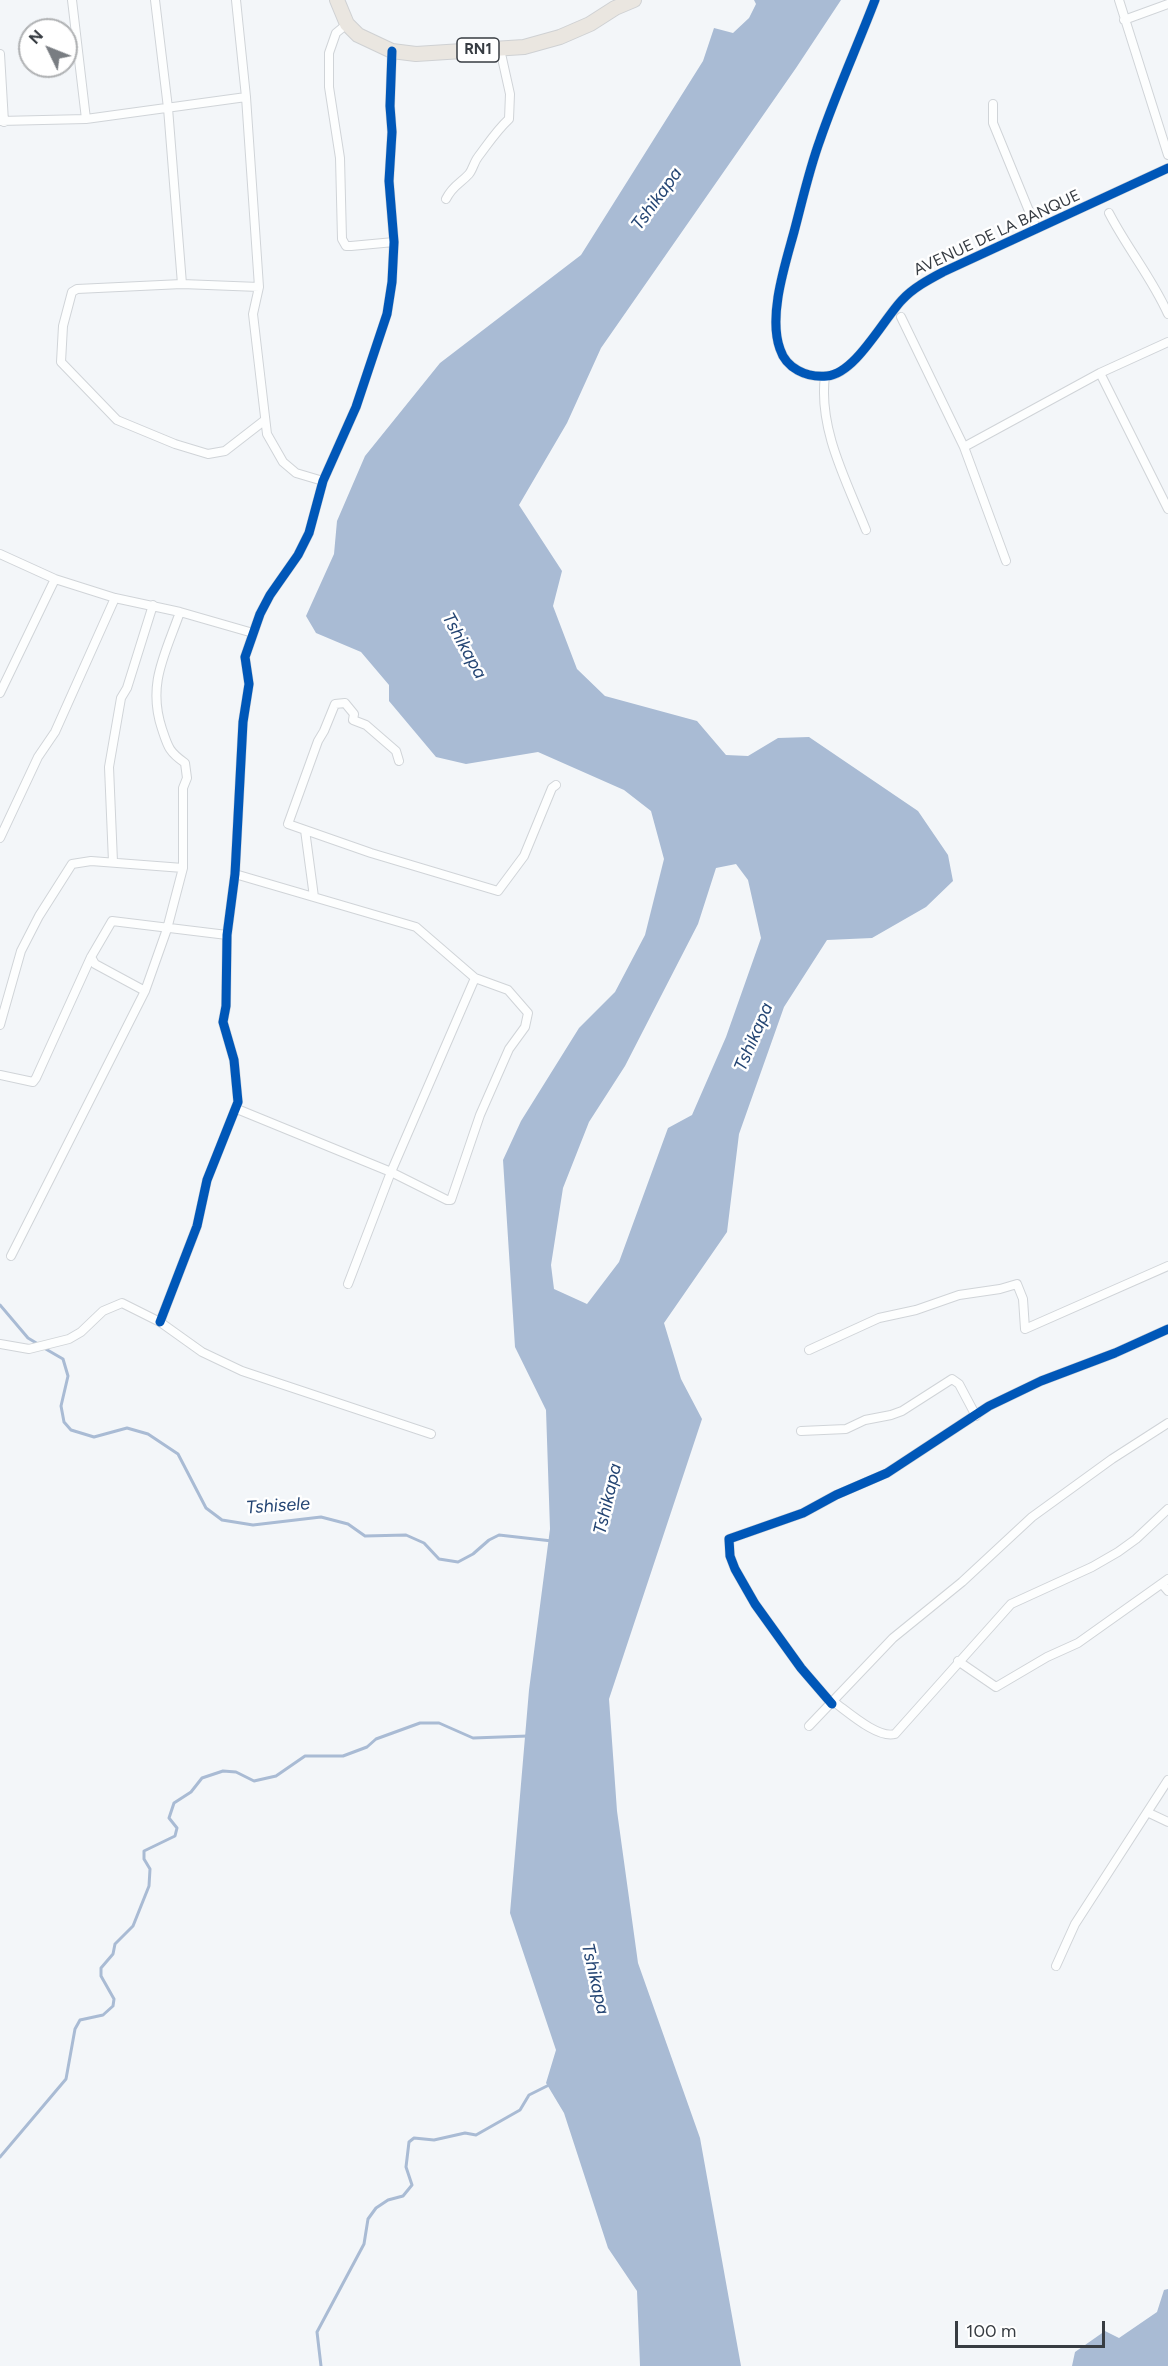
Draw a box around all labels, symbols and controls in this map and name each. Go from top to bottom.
north arrow [18,18,78,78]
text: N [25,26,47,48]
road number: RN1 [457,38,499,62]
water label: Tshikapa [627,163,687,235]
street label: AVENUE DE LA BANQUE [911,186,1083,280]
water label: Tshikapa [437,609,491,683]
water label: Tshikapa [730,1000,778,1074]
water label: Tshikapa [589,1461,627,1537]
water label: Tshisele [245,1493,311,1519]
water label: Tshikapa [576,1941,614,2017]
scale bar [958,2309,1108,2347]
text: 100 m [966,2320,1016,2342]

